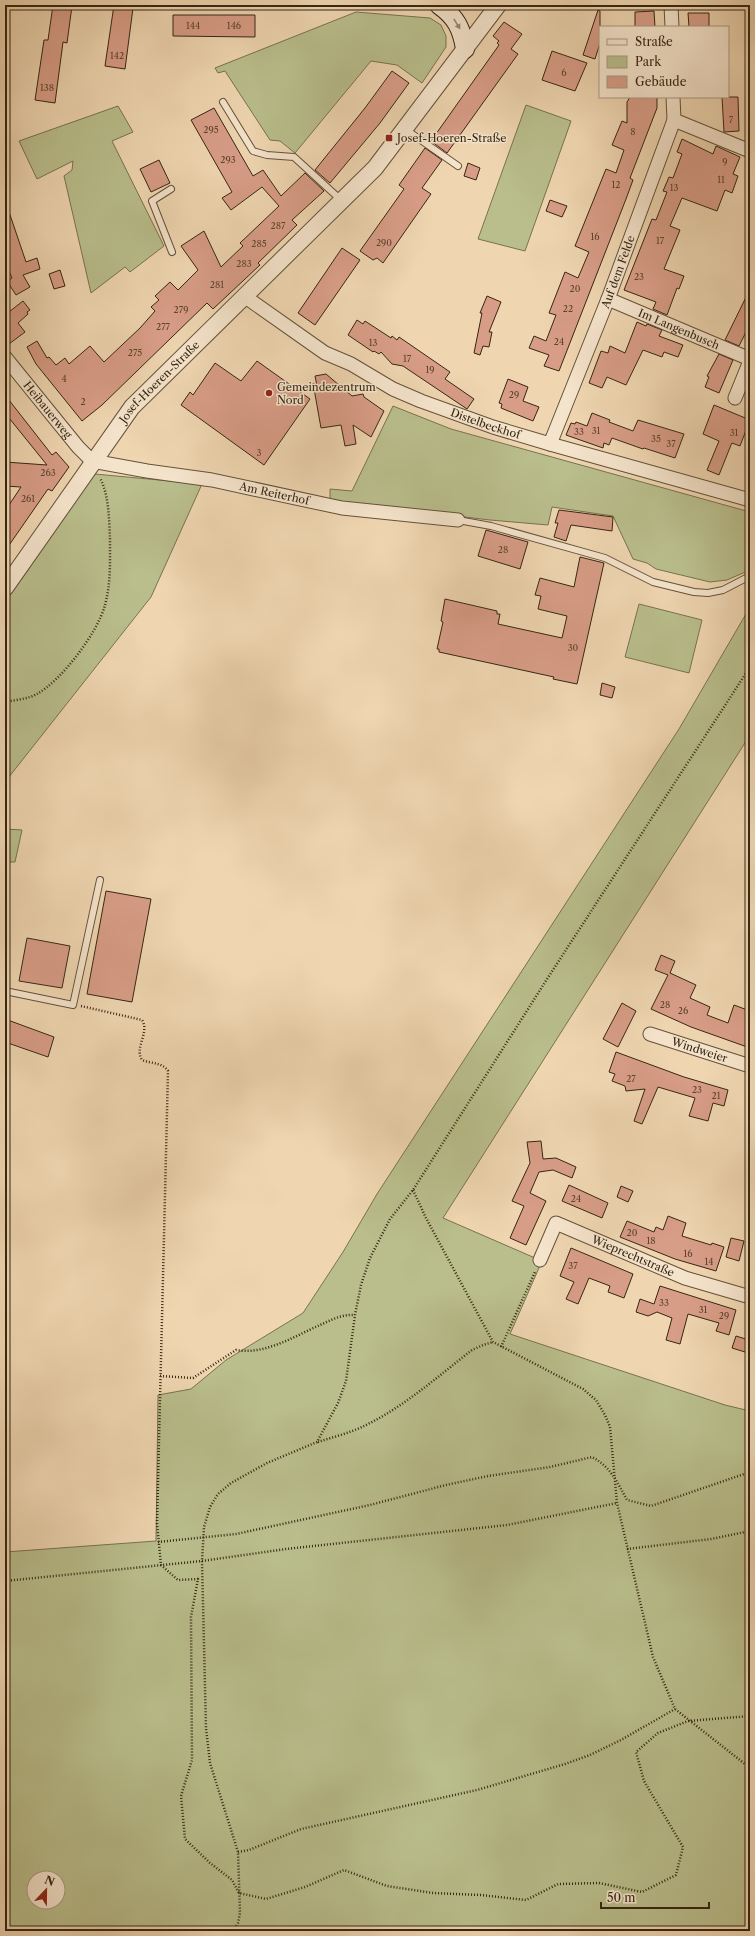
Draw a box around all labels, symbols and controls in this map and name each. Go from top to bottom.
one-way arrow [454,18,461,30]
house number: 144 [186,20,200,31]
house number: 146 [227,20,241,31]
legend [599,26,729,98]
text: Straße [635,34,673,49]
house number: 142 [110,50,124,61]
text: Park [635,54,662,69]
house number: 6 [561,67,567,78]
text: Gebäude [635,74,687,89]
house number: 138 [40,82,54,93]
house number: 7 [729,114,734,125]
house number: 295 [203,124,219,135]
house number: 8 [630,126,636,137]
place label: Josef-Hoeren-Straße [395,131,506,145]
marker: Josef-Hoeren-Straße [384,133,394,143]
house number: 293 [220,154,236,165]
house number: 9 [722,156,728,167]
house number: 11 [717,174,725,185]
house number: 12 [612,179,620,190]
house number: 13 [670,182,678,193]
house number: 287 [271,220,286,231]
house number: 16 [590,231,600,242]
street label: Auf dem Felde [598,234,638,311]
house number: 17 [656,235,665,246]
house number: 290 [376,237,392,248]
house number: 285 [251,238,267,249]
house number: 283 [236,258,252,269]
house number: 23 [634,271,644,282]
house number: 281 [210,279,224,290]
house number: 20 [570,283,581,294]
house number: 22 [563,303,573,314]
house number: 279 [174,304,188,315]
street label: Im Langenbusch [636,306,722,352]
house number: 277 [156,321,171,332]
house number: 24 [554,336,564,347]
house number: 13 [369,337,377,348]
street label: Josef-Hoeren-Straße [115,338,202,427]
house number: 275 [128,347,142,358]
house number: 17 [403,353,412,364]
house number: 19 [425,364,435,375]
house number: 4 [61,373,67,384]
street label: Heibauerweg [20,378,75,441]
place label: Gemeindezentrum Nord [277,380,377,407]
marker: Gemeindezentrum Nord [264,388,274,398]
house number: 29 [509,389,519,400]
house number: 2 [80,396,86,407]
street label: Distelbeckhof [449,405,524,442]
house number: 31 [592,425,601,436]
house number: 33 [574,426,584,437]
house number: 31 [730,427,739,438]
house number: 35 [651,433,661,444]
house number: 37 [666,438,676,449]
house number: 3 [257,447,262,458]
house number: 263 [40,467,56,478]
street label: Am Reiterhof [237,479,313,508]
house number: 261 [21,493,35,504]
house number: 28 [498,544,508,555]
house number: 30 [568,642,579,653]
house number: 28 [660,999,670,1010]
house number: 26 [678,1005,688,1016]
street label: Windweier [669,1034,730,1065]
house number: 27 [626,1073,636,1084]
house number: 23 [692,1084,702,1095]
house number: 21 [712,1090,721,1101]
house number: 24 [571,1193,581,1204]
house number: 20 [627,1227,638,1238]
street label: Wieprechtstraße [589,1232,676,1280]
house number: 18 [646,1235,656,1246]
house number: 16 [683,1248,693,1259]
house number: 14 [705,1256,714,1267]
house number: 37 [568,1260,578,1271]
house number: 33 [659,1297,669,1308]
house number: 31 [699,1304,708,1315]
house number: 29 [719,1310,729,1321]
north arrow [26,1870,66,1910]
text: N [43,1872,57,1889]
scale bar [601,1884,709,1910]
text: 50 m [607,1890,636,1905]

